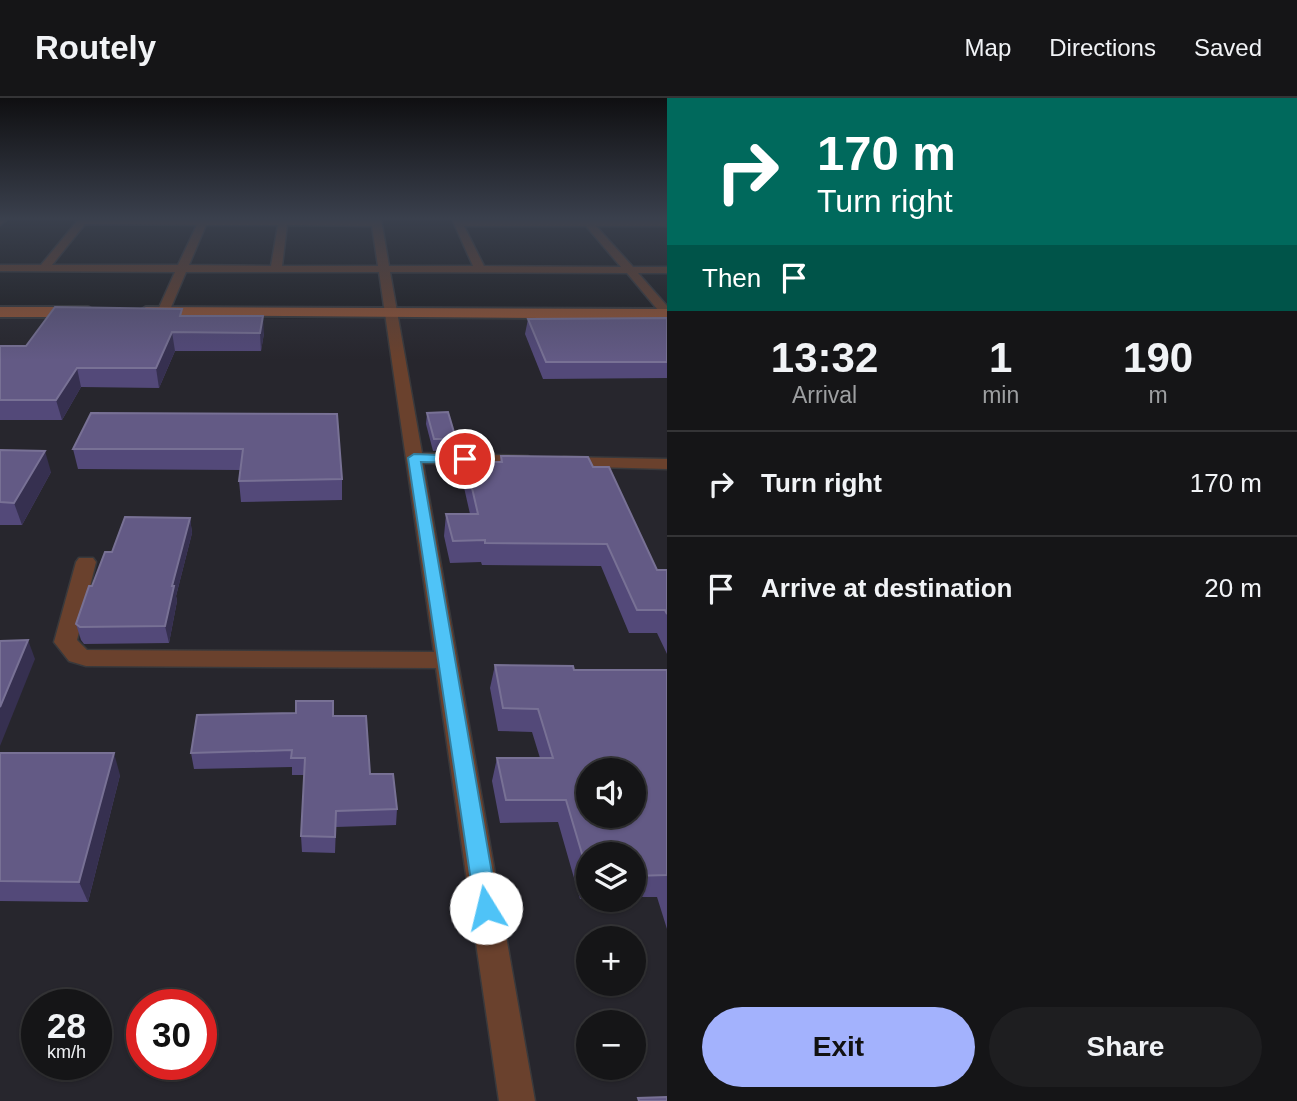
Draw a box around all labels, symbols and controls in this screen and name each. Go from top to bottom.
text: Routely [35,29,156,66]
text: Map [965,34,1011,61]
text: Directions [1049,34,1156,61]
text: Saved [1194,34,1262,61]
icon: right [702,126,793,217]
text: 170 m [817,126,956,180]
text: Turn right [817,183,953,219]
icon: arrive [775,259,813,297]
text: Then [702,263,761,293]
text: 13:32 [771,334,878,381]
text: 1 [989,334,1012,381]
text: 190 [1123,334,1193,381]
text: Arrival [792,382,857,408]
text: min [982,382,1019,408]
text: m [1149,382,1168,408]
pin [435,429,495,489]
icon: arrive [446,440,484,478]
icon: right [702,465,740,503]
text: Turn right [761,468,882,498]
text: 170 m [1190,468,1262,498]
icon: arrive [702,570,740,608]
text: Arrive at destination [761,573,1012,603]
text: 20 m [1204,573,1262,603]
map controls [576,758,646,1080]
button: sound [576,758,646,828]
button: layers [576,842,646,912]
position arrow [449,871,523,945]
button: + [576,926,646,996]
speed limit sign: 30 [126,989,217,1080]
text: 28 [47,1006,86,1045]
button: Exit [702,1007,975,1087]
button: Share [989,1007,1262,1087]
button: − [576,1010,646,1080]
text: km/h [47,1042,86,1062]

